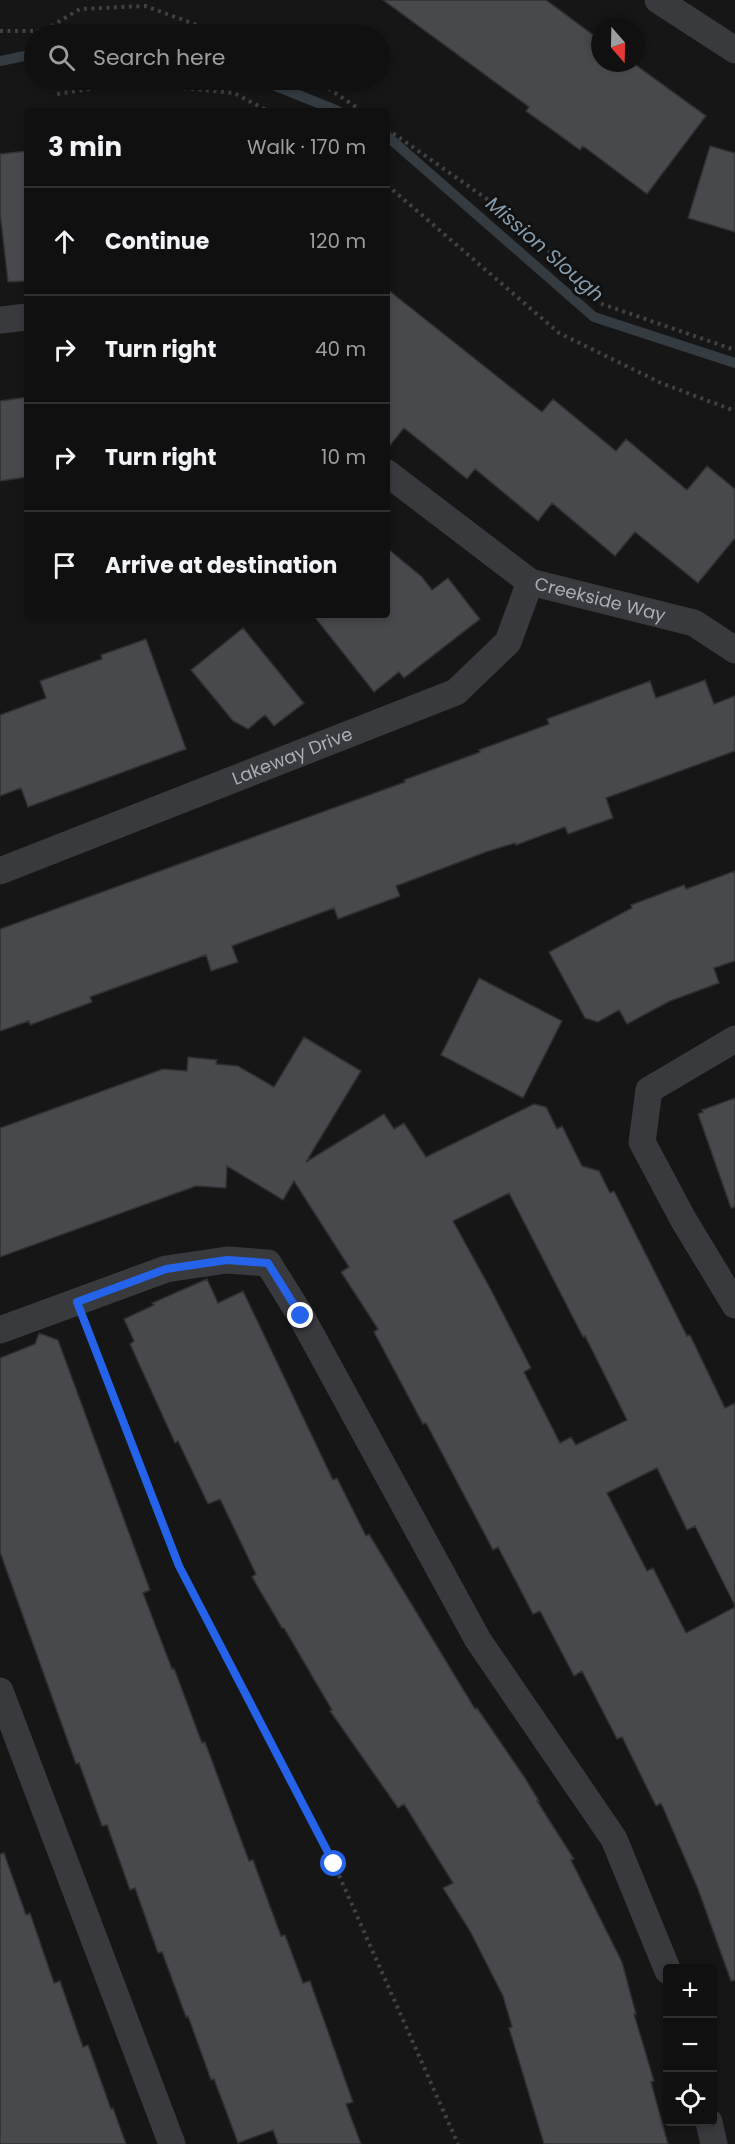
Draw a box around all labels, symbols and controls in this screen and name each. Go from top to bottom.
north arrow [591,18,645,72]
search box [24,24,390,90]
icon: search [45,41,78,74]
text: Search here [93,42,226,73]
text: 3 min [48,129,122,165]
text: Walk · 170 m [247,133,366,161]
water label: Mission Slough [480,190,610,308]
icon: ahead [48,225,81,258]
text: Continue [105,226,209,257]
text: 120 m [310,227,366,255]
icon: right [48,333,81,366]
text: Turn right [105,334,216,365]
text: 40 m [315,335,366,363]
icon: right [48,441,81,474]
text: Turn right [105,442,216,473]
text: 10 m [321,443,366,471]
icon: arrive [48,549,81,582]
text: Arrive at destination [105,550,337,581]
street label: Creekside Way [532,571,668,627]
street label: Lakeway Drive [228,721,356,791]
route end [287,1302,313,1328]
route start [320,1850,346,1876]
map controls [663,1964,717,2126]
button: + [663,1964,717,2018]
button: − [663,2018,717,2072]
button: locate [663,2072,717,2126]

